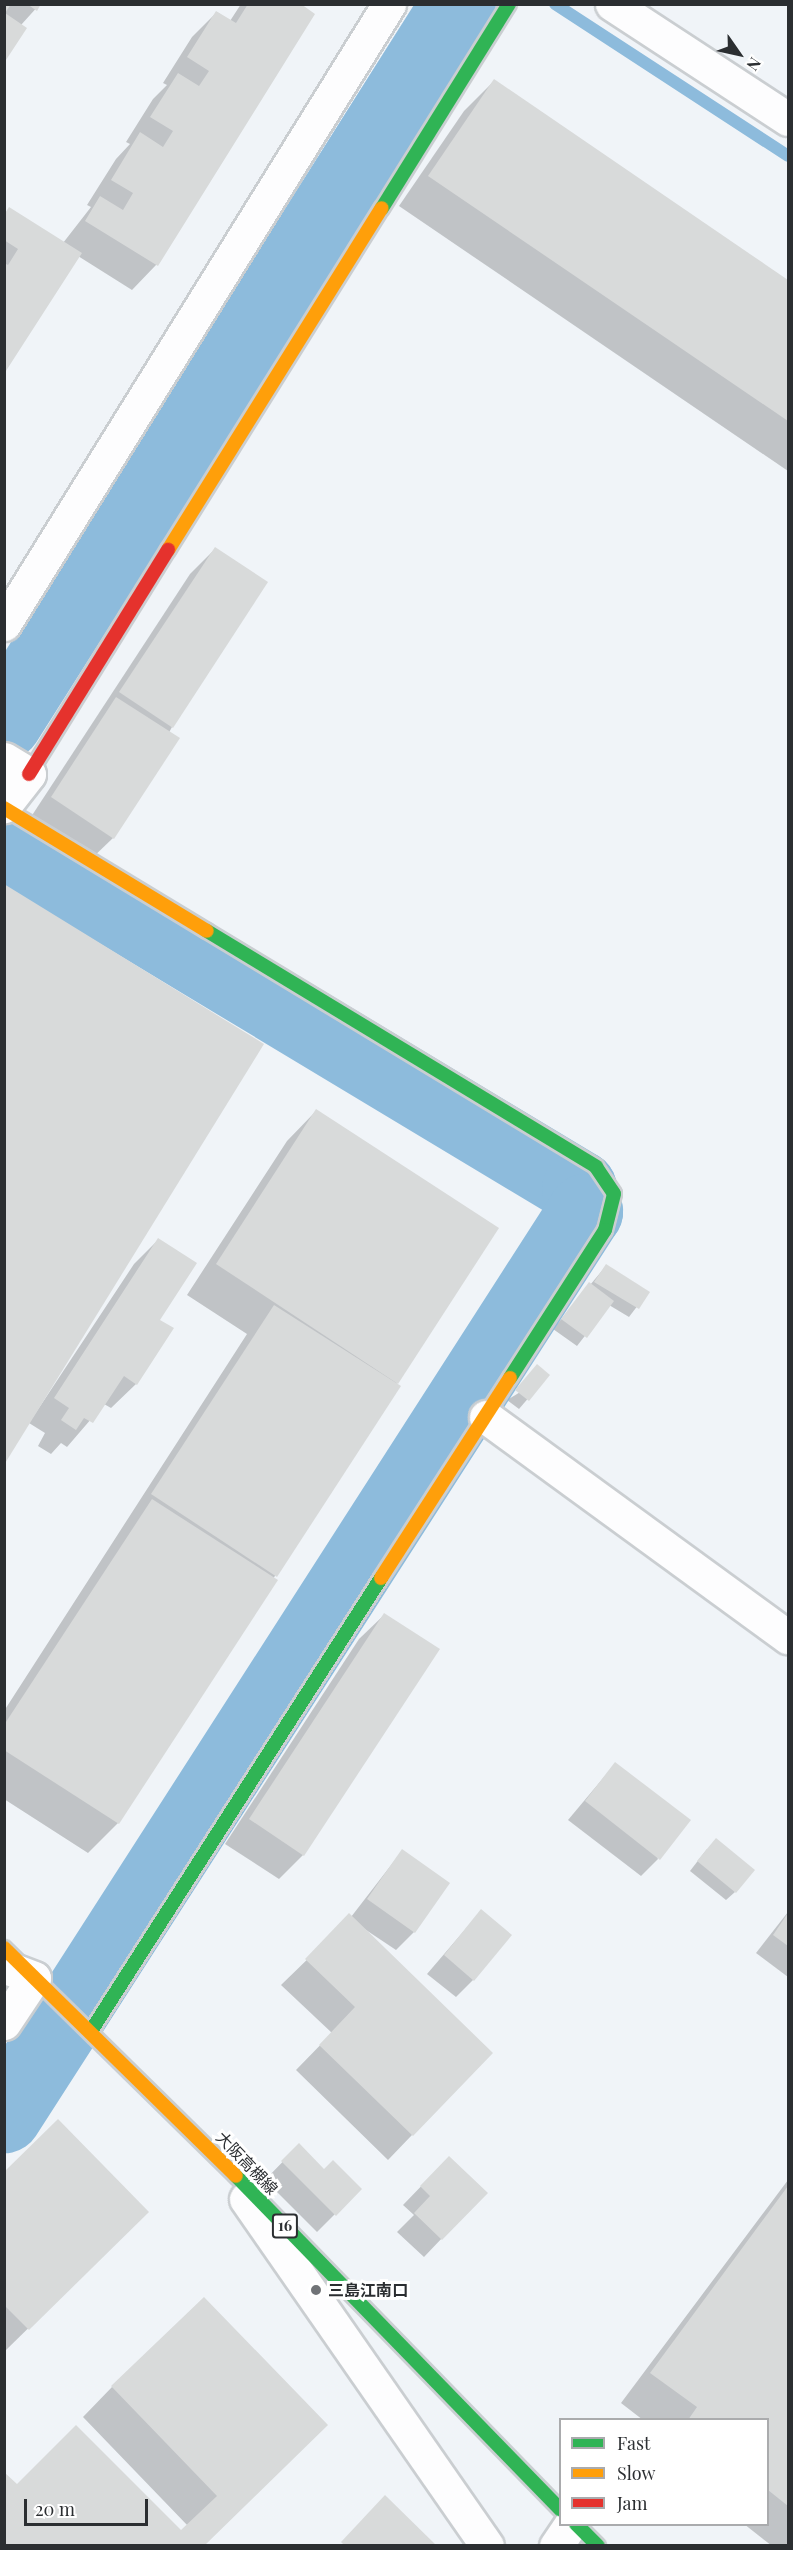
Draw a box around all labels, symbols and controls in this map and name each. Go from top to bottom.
north arrow [709,24,769,84]
text: N [742,54,766,75]
street label: 大阪高槻線 [212,2128,282,2198]
road number: 16 [272,2214,298,2238]
place label: 三島江南口 [328,2280,408,2300]
marker: 三島江南口 [309,2283,323,2297]
legend [559,2418,769,2526]
text: Fast [617,2431,650,2455]
text: Slow [617,2461,655,2485]
scale bar [27,2487,152,2525]
text: Jam [617,2491,647,2515]
text: 20 m [35,2497,75,2521]

